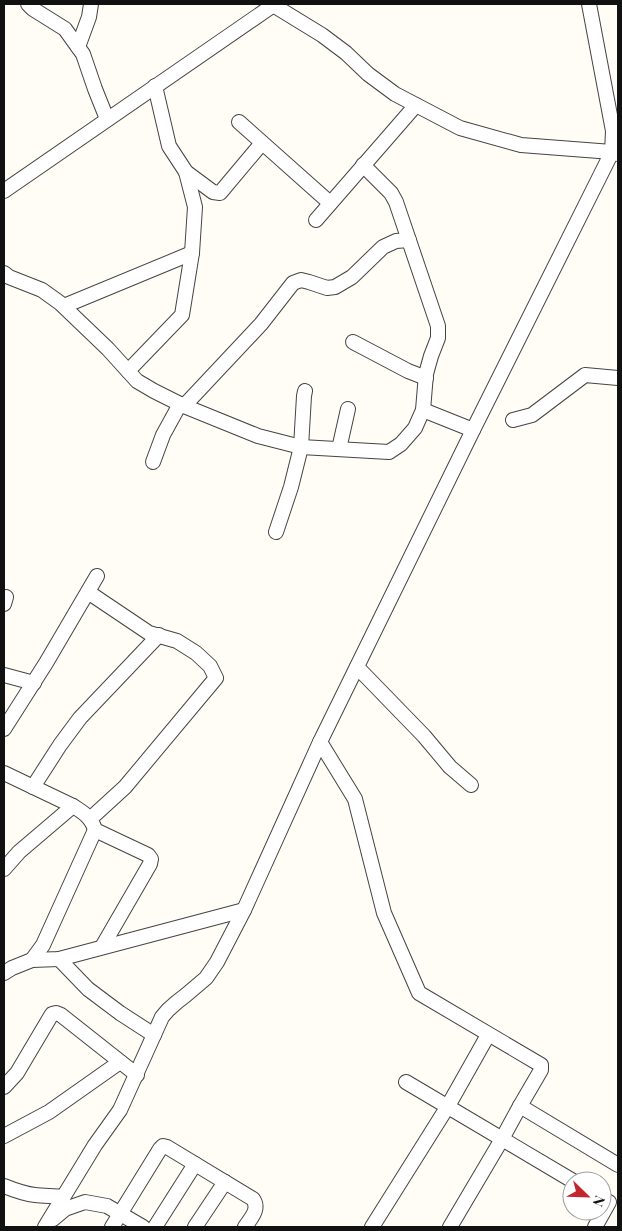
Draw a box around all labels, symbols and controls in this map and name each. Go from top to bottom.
north arrow [562,1171,612,1221]
text: N [589,1193,610,1210]

